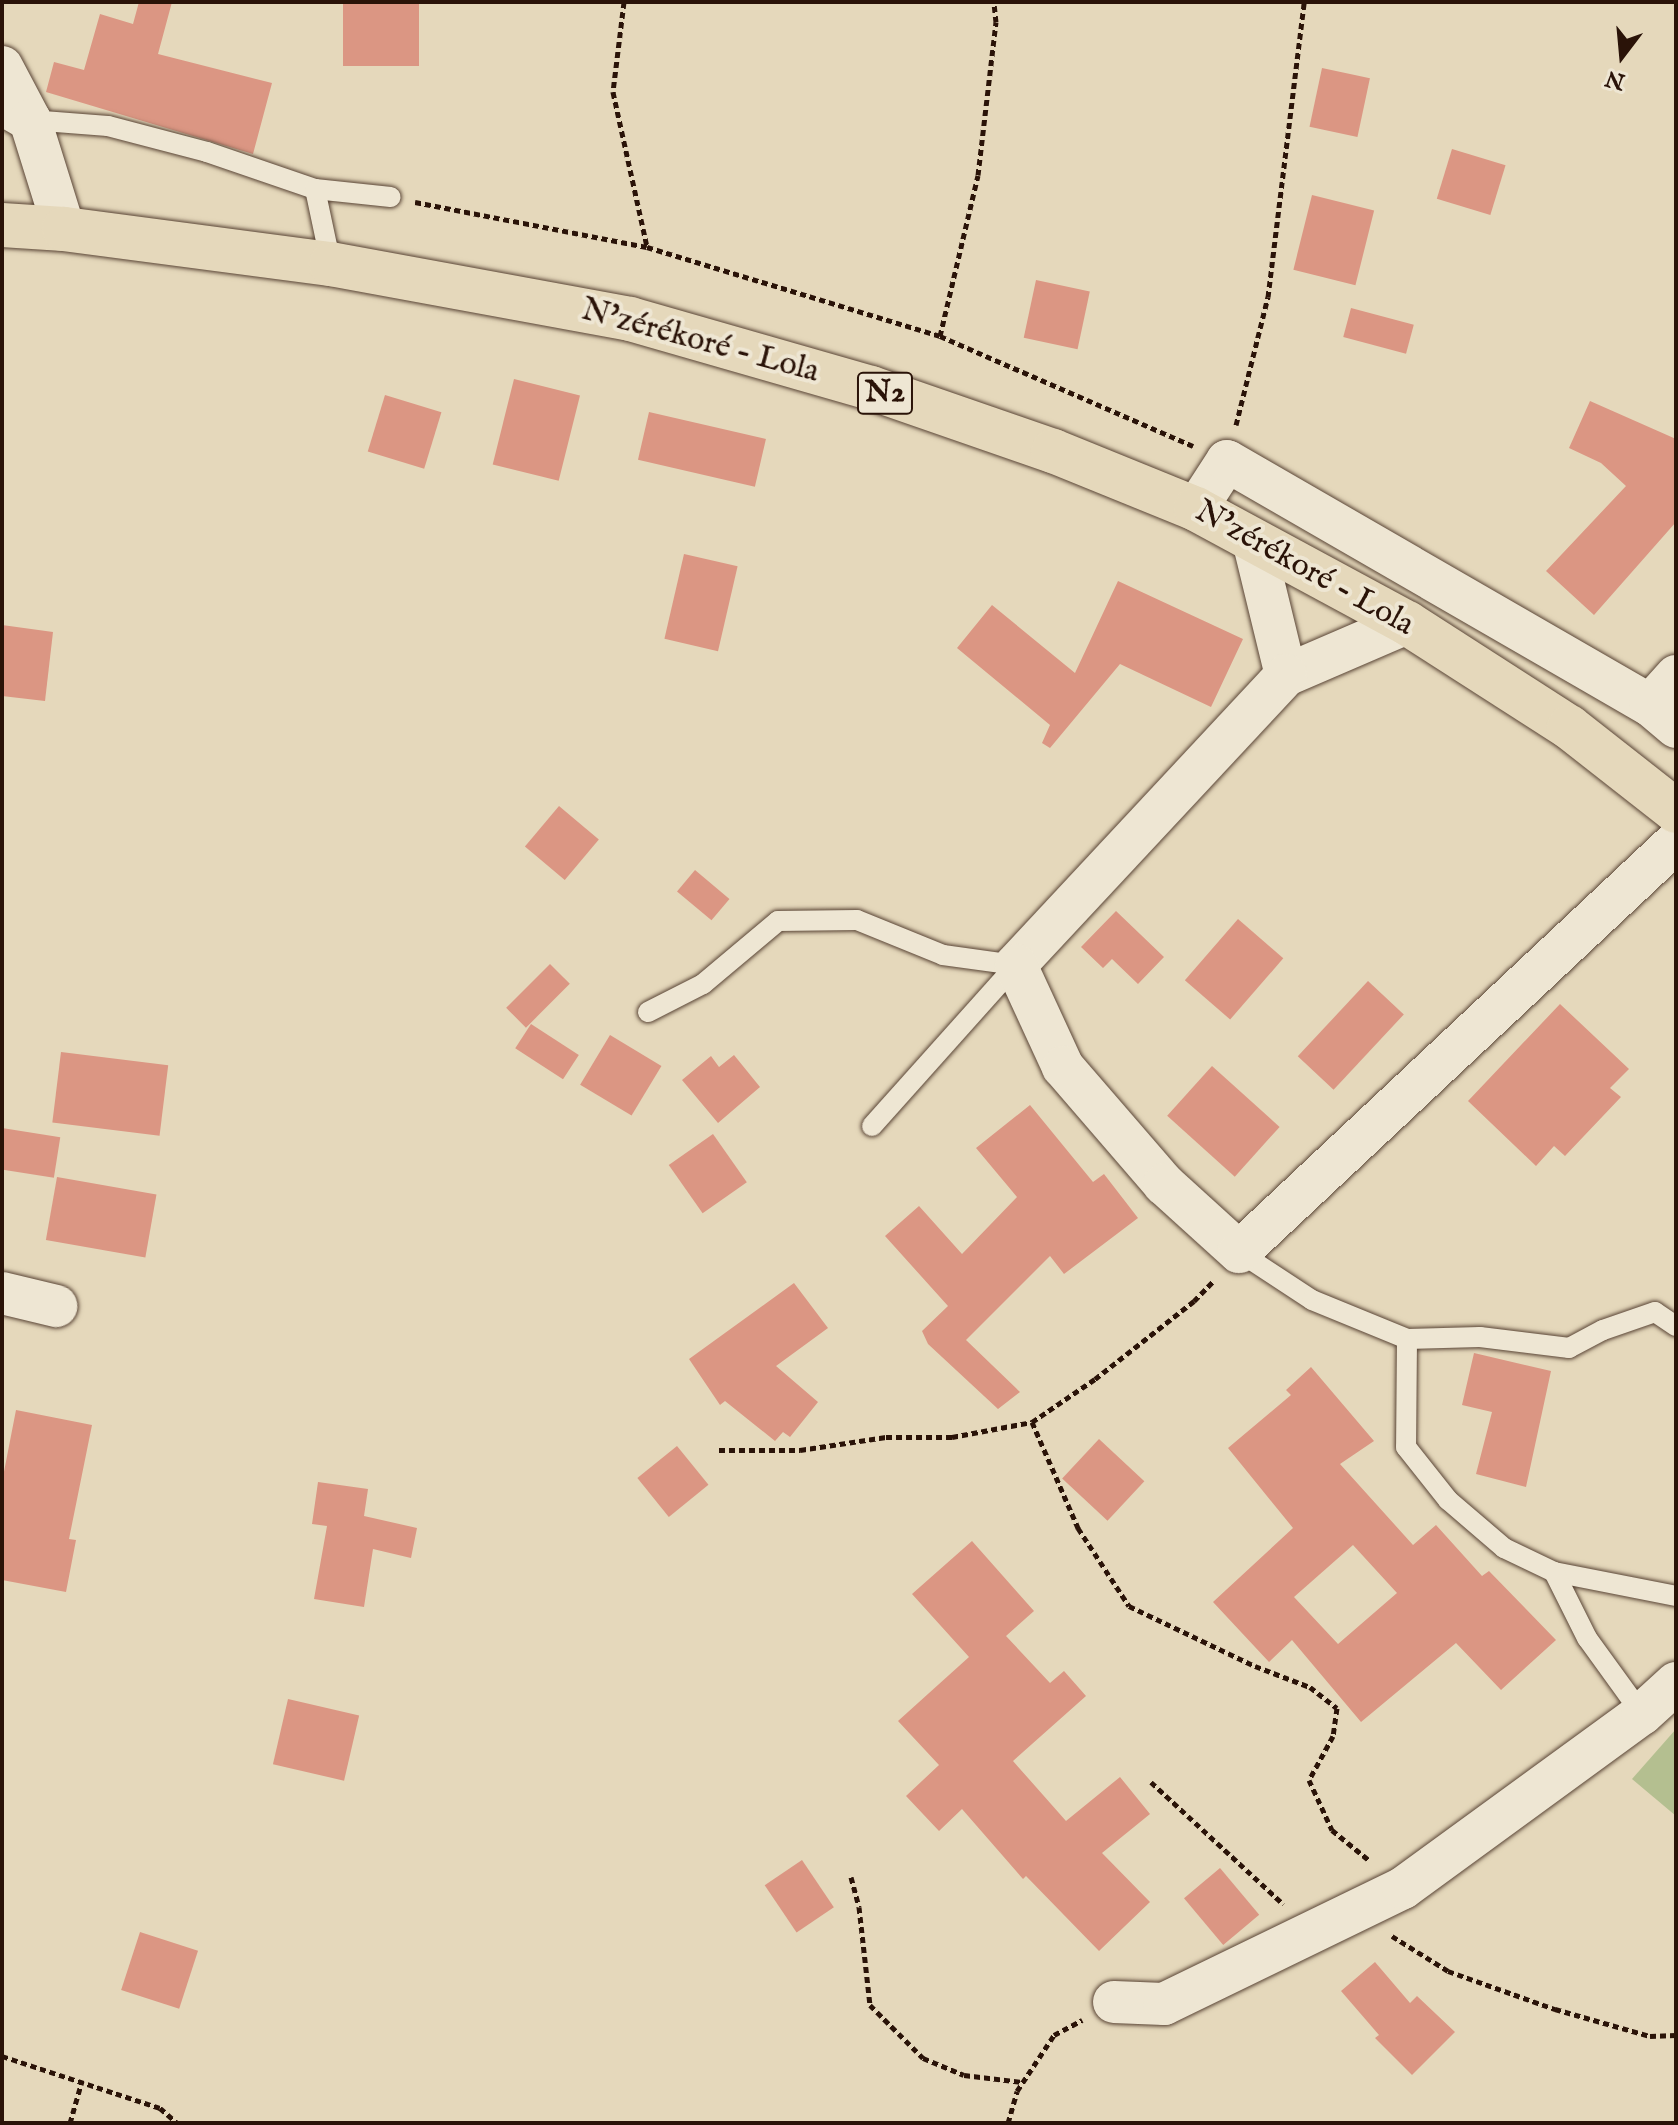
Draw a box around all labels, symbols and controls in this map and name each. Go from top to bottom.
north arrow [1582,16,1662,96]
text: N [1602,63,1628,95]
street label: N'zérékoré - Lola [577,292,823,392]
road number: N2 [855,367,915,419]
street label: N'zérékoré - Lola [1188,493,1420,645]

